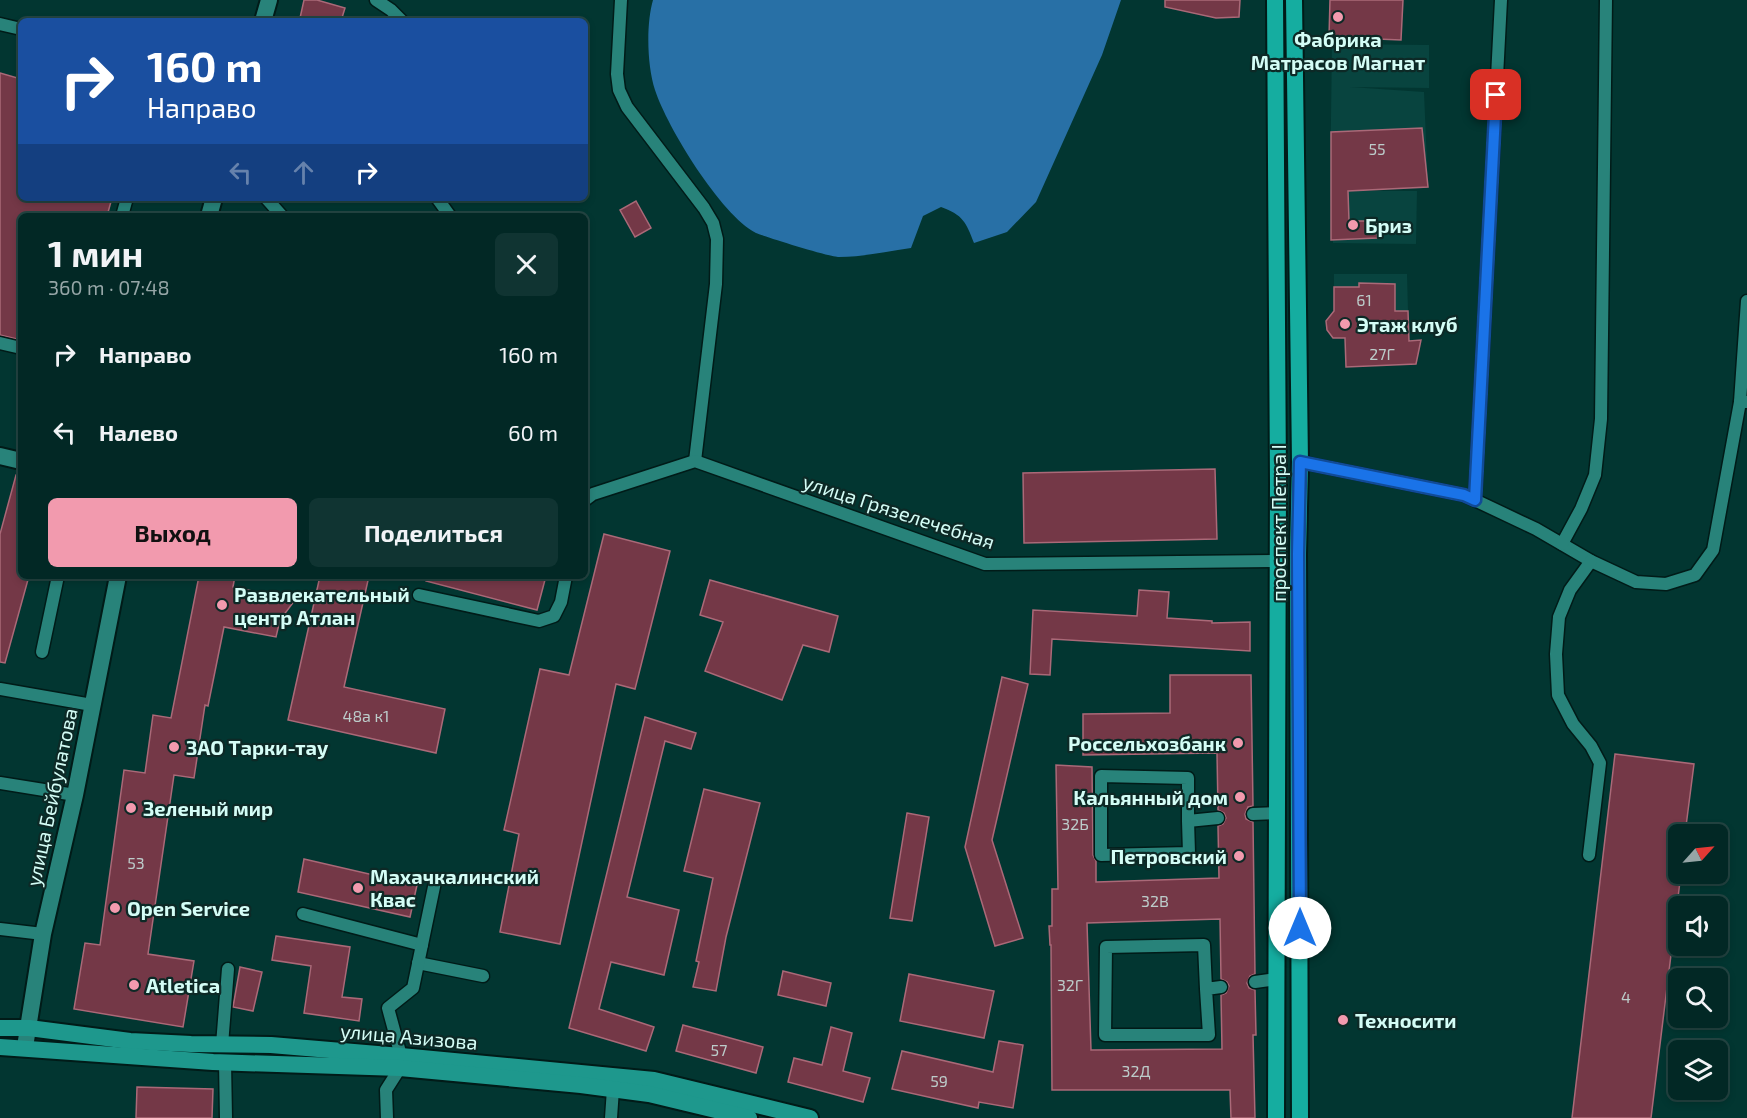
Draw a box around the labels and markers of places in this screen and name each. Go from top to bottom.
marker: Фабрика Матрасов Магнат [1331,10,1345,24]
place label: Фабрика Матрасов Магнат [1251,27,1425,74]
pin [1470,69,1521,120]
place label: Бриз [1365,213,1412,237]
marker: Бриз [1346,218,1360,232]
place label: Этаж клуб [1357,312,1458,336]
marker: Этаж клуб [1338,317,1352,331]
place label: Развлекательный центр Атлан [234,582,410,629]
marker: Развлекательный центр Атлан [215,598,229,612]
place label: Россельхозбанк [1068,731,1226,755]
place label: ЗАО Тарки-тау [186,735,329,759]
marker: Россельхозбанк [1231,736,1245,750]
marker: ЗАО Тарки-тау [167,740,181,754]
place label: Кальянный дом [1073,785,1228,809]
marker: Кальянный дом [1233,790,1247,804]
place label: Зеленый мир [143,796,273,820]
marker: Зеленый мир [124,801,138,815]
place label: Петровский [1110,844,1227,868]
marker: Петровский [1232,849,1246,863]
place label: Махачкалинский Квас [370,864,539,911]
marker: Махачкалинский Квас [351,881,365,895]
place label: Open Service [127,896,250,920]
marker: Open Service [108,901,122,915]
place label: Atletica [146,973,220,997]
marker: Atletica [127,978,141,992]
place label: Техносити [1355,1008,1456,1032]
marker: Техносити [1336,1013,1350,1027]

